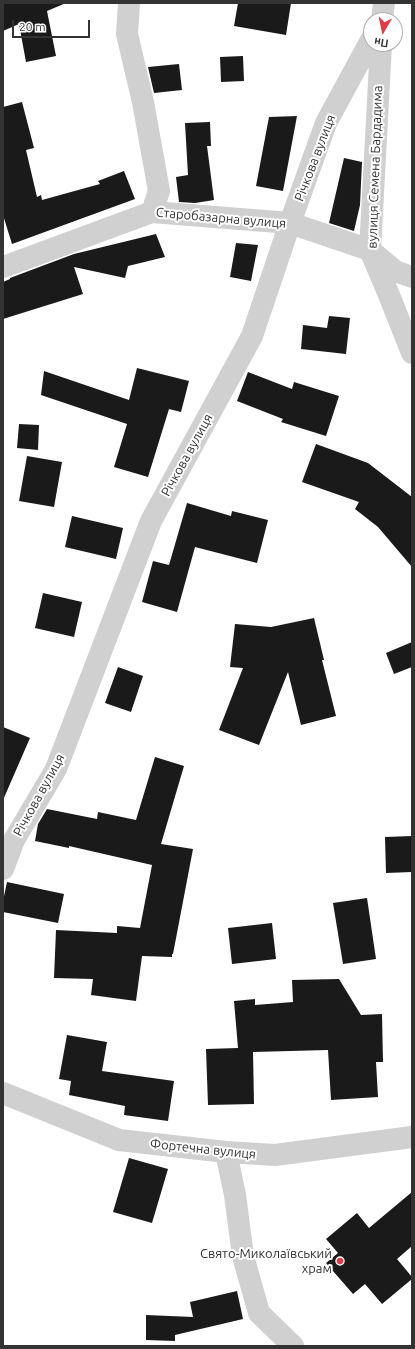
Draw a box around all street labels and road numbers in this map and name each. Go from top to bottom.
street label: вулиця Семена Бардадима [364,85,386,249]
street label: Річкова вулиця [291,112,339,204]
street label: Старобазарна вулиця [155,205,287,231]
street label: Річкова вулиця [158,411,216,499]
street label: Річкова вулиця [10,751,68,839]
street label: Фортечна вулиця [149,1136,257,1162]

